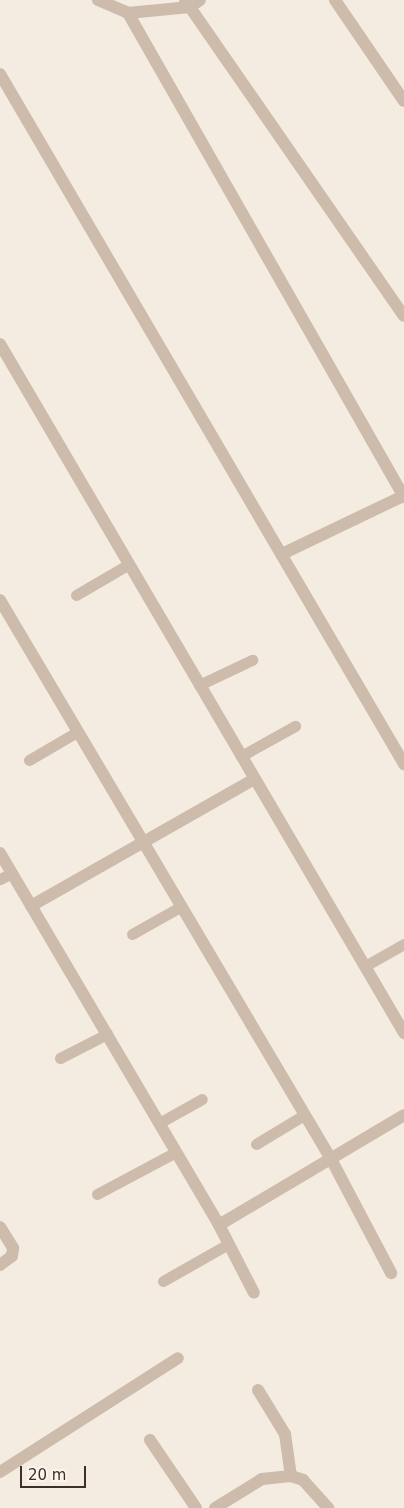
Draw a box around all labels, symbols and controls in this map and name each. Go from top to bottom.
scale bar [22,1456,89,1488]
text: 20 m [28,1466,66,1484]

